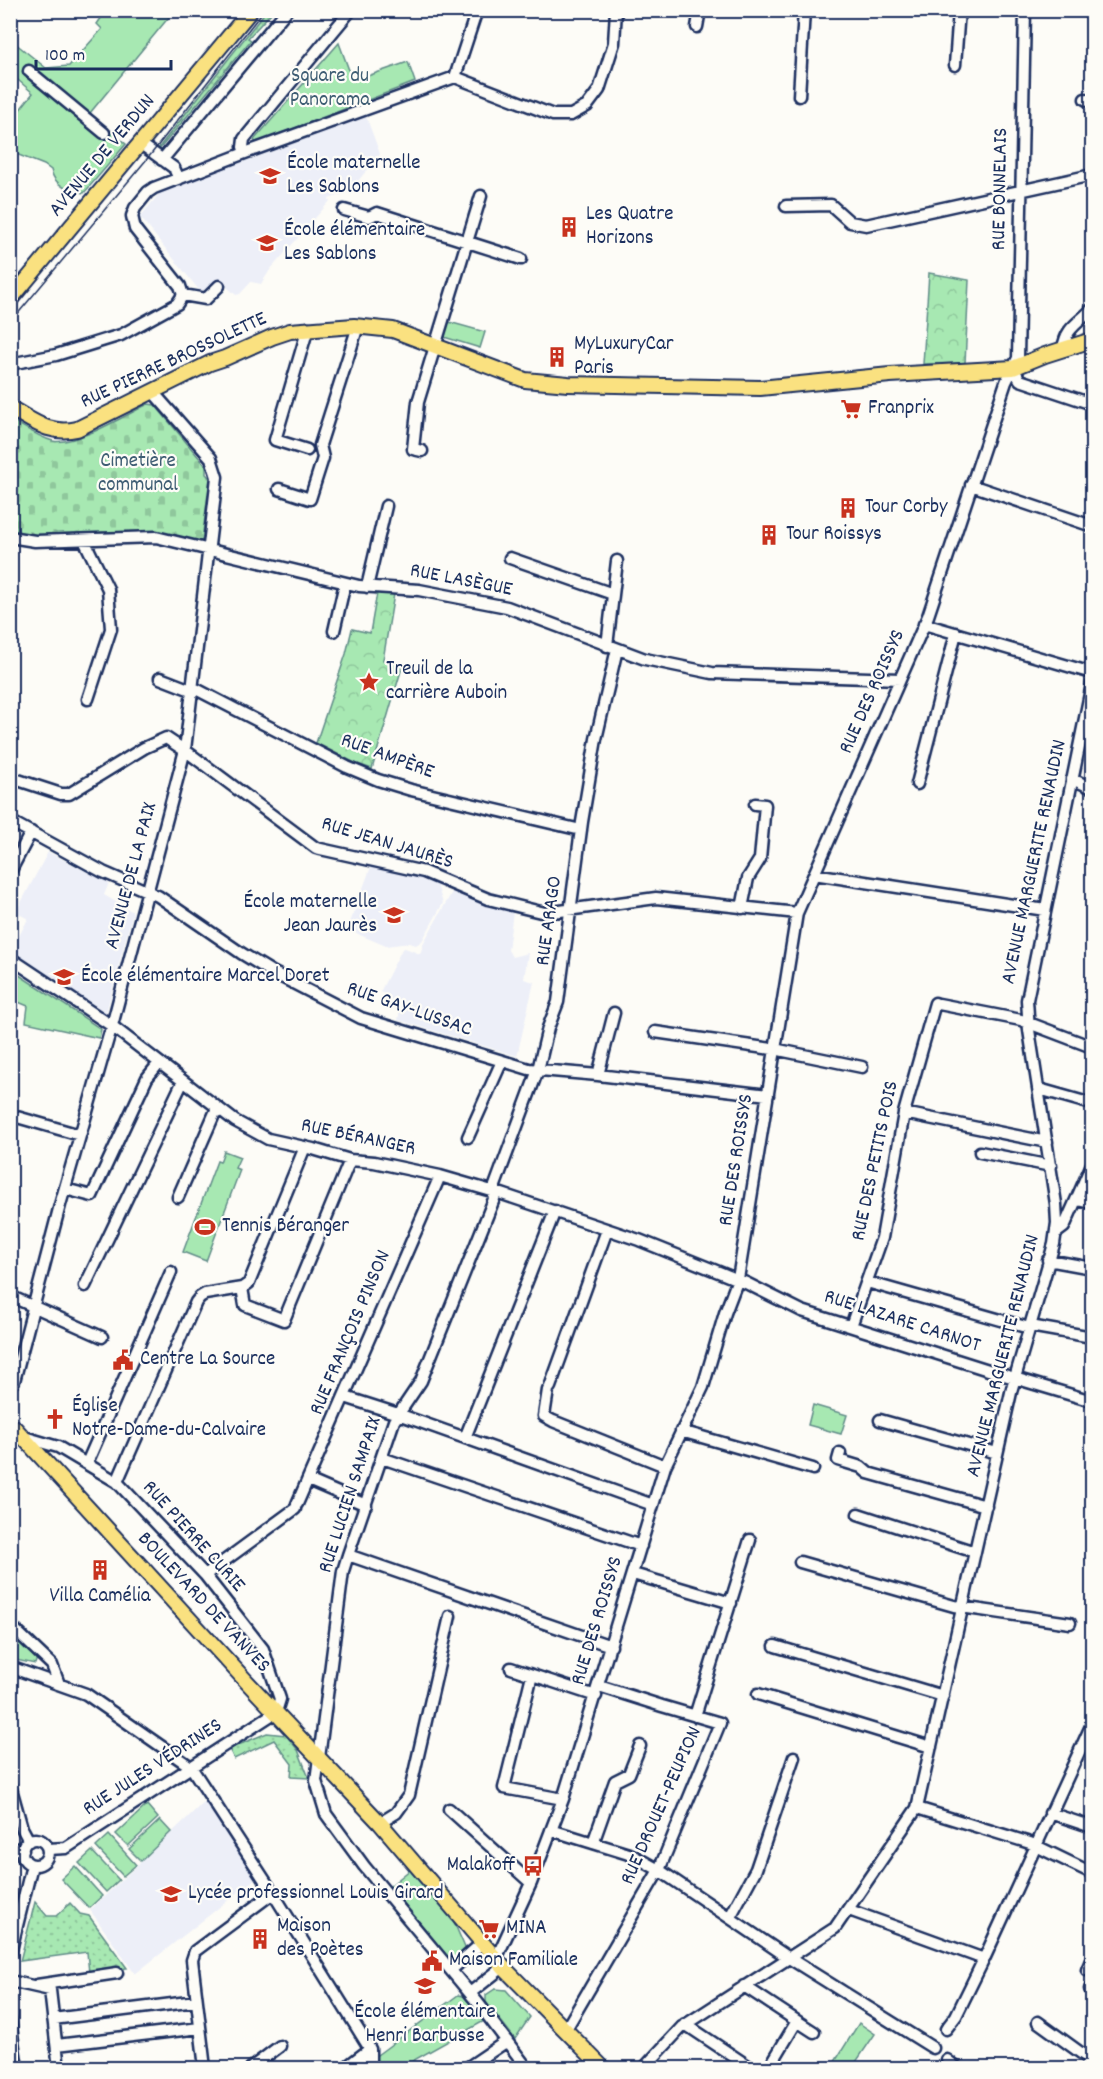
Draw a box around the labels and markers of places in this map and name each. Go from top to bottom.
place label: École maternelle Les Sablons [287,149,421,203]
school or university icon: École maternelle Les Sablons [258,164,282,188]
place label: Les Quatre Horizons [586,200,673,254]
building icon: Les Quatre Horizons [557,215,581,239]
place label: École élémentaire Les Sablons [284,216,425,270]
school or university icon: École élémentaire Les Sablons [255,231,279,255]
place label: MyLuxuryCar Paris [574,330,674,384]
building icon: MyLuxuryCar Paris [545,345,569,369]
place label: Franprix [868,394,934,424]
supermarket icon: Franprix [839,397,863,421]
place label: Tour Corby [865,493,948,523]
building icon: Tour Corby [836,496,860,520]
place label: Tour Roissys [786,520,882,550]
building icon: Tour Roissys [757,523,781,547]
place label: Treuil de la carrière Auboin [386,655,507,709]
place icon: Treuil de la carrière Auboin [357,670,381,694]
place label: École maternelle Jean Jaurès [243,888,377,942]
school or university icon: École maternelle Jean Jaurès [382,903,406,927]
place label: École élémentaire Marcel Doret [81,962,330,992]
school or university icon: École élémentaire Marcel Doret [52,965,76,989]
place label: Tennis Béranger [222,1212,349,1242]
sports icon: Tennis Béranger [193,1215,217,1239]
place label: Centre La Source [140,1345,275,1375]
public building icon: Centre La Source [111,1348,135,1372]
place label: Église Notre-Dame-du-Calvaire [72,1392,266,1446]
church icon: Église Notre-Dame-du-Calvaire [43,1407,67,1431]
building icon: Villa Camélia [88,1558,112,1582]
place label: Villa Camélia [50,1582,152,1612]
place label: Malakoff [447,1851,516,1881]
bus stop icon: Malakoff [521,1854,545,1878]
place label: Lycée professionnel Louis Girard [188,1879,444,1909]
school or university icon: Lycée professionnel Louis Girard [159,1882,183,1906]
place label: Maison des Poètes [277,1912,364,1966]
place label: MINA [506,1914,547,1944]
supermarket icon: MINA [477,1917,501,1941]
building icon: Maison des Poètes [248,1927,272,1951]
place label: Maison Familiale [449,1946,578,1976]
public building icon: Maison Familiale [420,1949,444,1973]
school or university icon: École élémentaire Henri Barbusse [413,1974,437,1998]
place label: École élémentaire Henri Barbusse [354,1998,496,2052]

